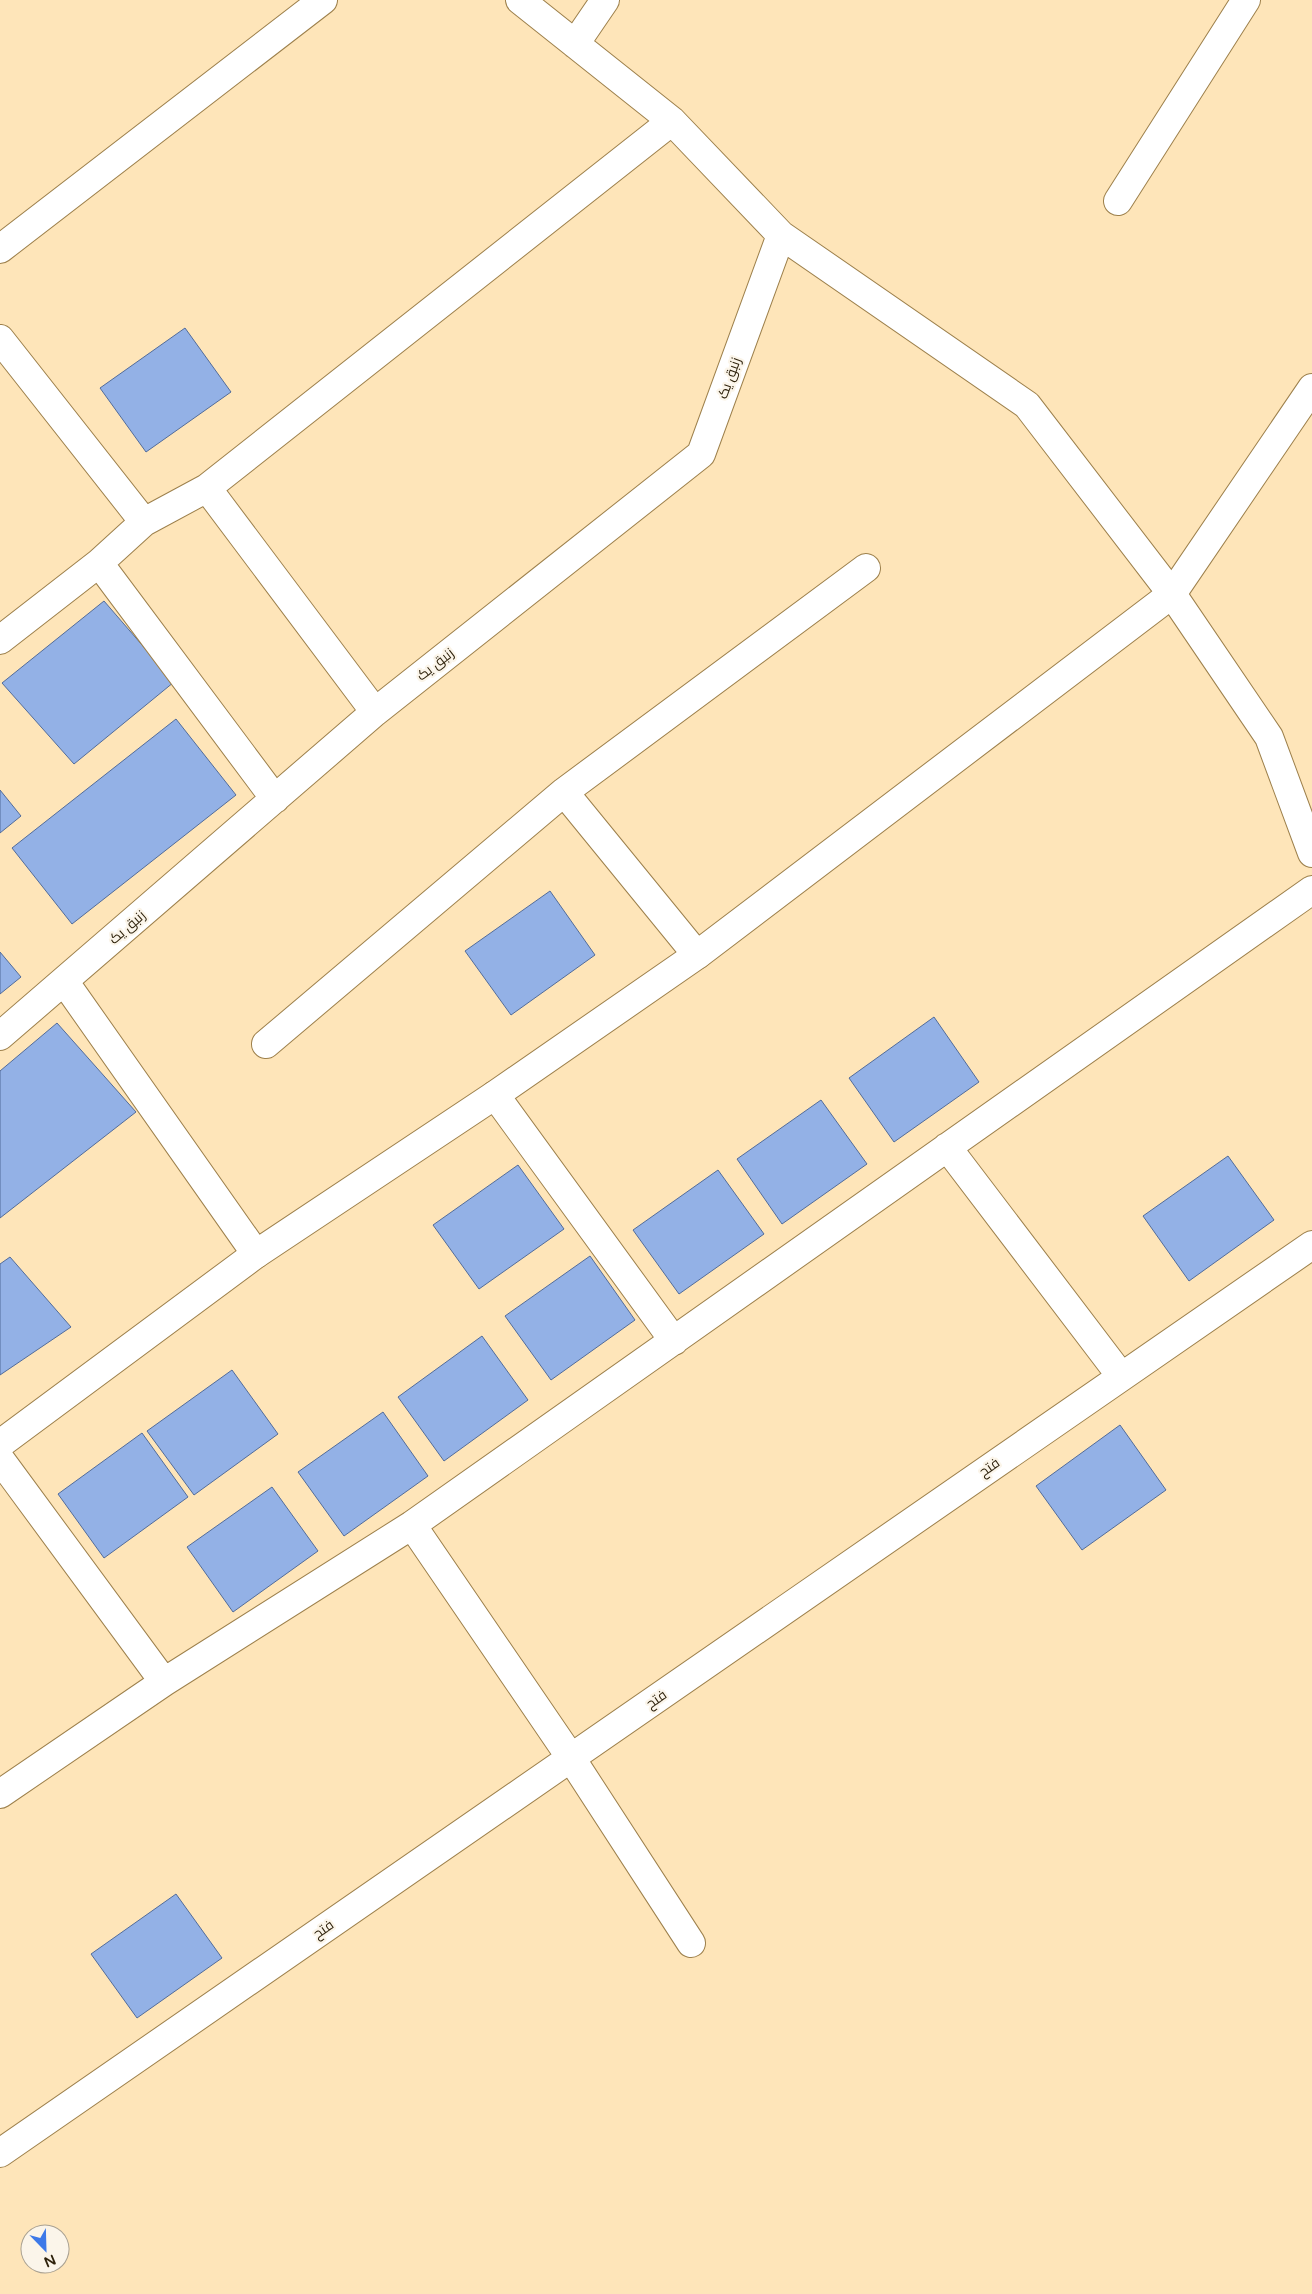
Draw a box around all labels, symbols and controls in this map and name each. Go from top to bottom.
street label: زنبق یک [714,355,745,401]
street label: زنبق یک [413,644,457,684]
street label: زنبق یک [106,907,149,948]
street label: فتح [976,1454,1003,1481]
street label: فتح [643,1686,670,1713]
street label: فتح [310,1916,337,1943]
north arrow [20,2224,70,2274]
text: N [41,2250,58,2271]

